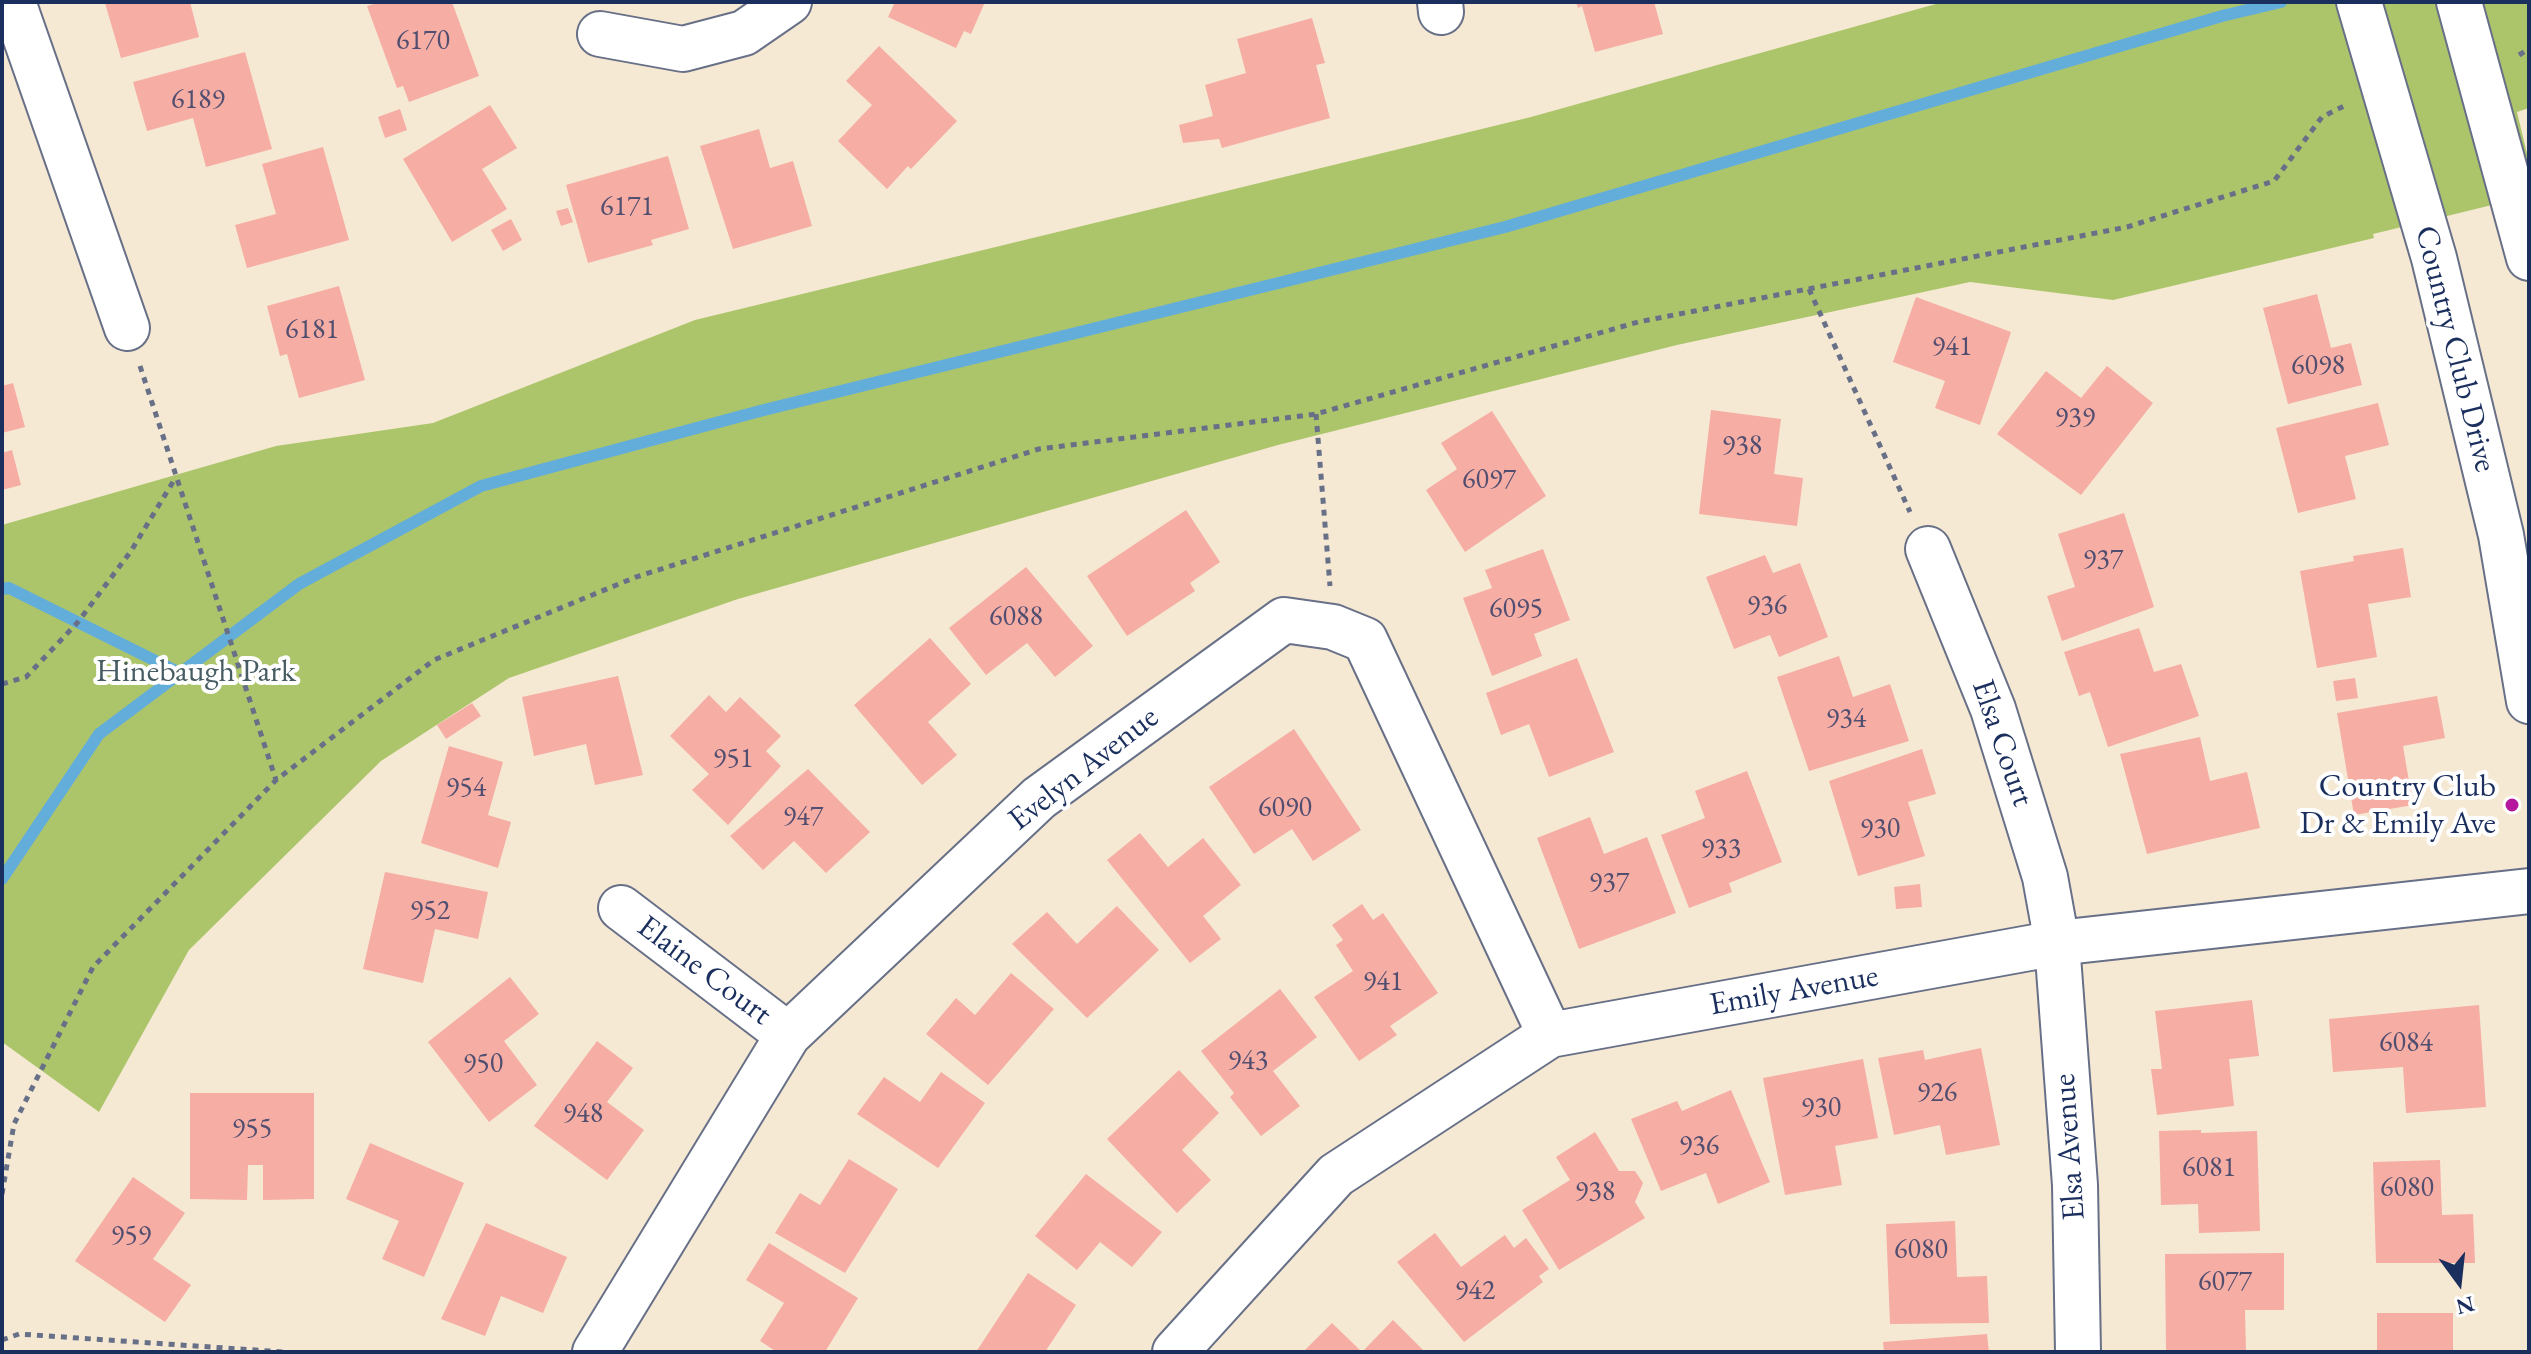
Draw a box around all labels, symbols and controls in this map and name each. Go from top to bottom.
house number: 6170 [396,24,450,58]
house number: 6189 [171,83,225,117]
house number: 6171 [600,190,654,224]
street label: Country Club Drive [2406,222,2504,476]
house number: 6181 [285,313,339,347]
house number: 941 [1932,330,1972,364]
house number: 6098 [2291,349,2345,383]
house number: 939 [2055,401,2095,435]
house number: 938 [1722,429,1762,463]
house number: 6097 [1462,463,1516,497]
house number: 937 [2083,543,2123,577]
house number: 936 [1747,589,1787,623]
house number: 6095 [1489,592,1543,626]
house number: 6088 [989,600,1043,634]
park label: Hinebaugh Park [96,653,296,691]
street label: Elsa Court [1962,675,2042,811]
street label: Evelyn Avenue [1001,699,1167,839]
house number: 934 [1826,702,1866,736]
house number: 951 [713,742,753,776]
place label: Country Club Dr & Emily Ave [2300,768,2496,843]
house number: 954 [446,771,486,805]
house number: 6090 [1258,791,1312,825]
marker: Country Club Dr & Emily Ave [2503,796,2521,814]
house number: 947 [783,800,823,834]
house number: 930 [1860,812,1900,846]
house number: 933 [1701,832,1741,866]
house number: 937 [1589,866,1629,900]
house number: 952 [410,894,450,928]
street label: Elaine Court [629,908,779,1034]
street label: Emily Avenue [1707,957,1881,1025]
house number: 941 [1363,965,1403,999]
house number: 6084 [2379,1026,2433,1060]
house number: 943 [1228,1044,1268,1078]
house number: 950 [463,1047,503,1081]
street label: Elsa Avenue [2046,1072,2094,1222]
house number: 926 [1917,1076,1957,1110]
house number: 930 [1801,1091,1841,1125]
house number: 948 [563,1097,603,1131]
house number: 955 [232,1112,272,1146]
house number: 936 [1679,1129,1719,1163]
house number: 6081 [2182,1151,2236,1185]
house number: 6080 [2380,1171,2434,1205]
house number: 938 [1575,1175,1615,1209]
house number: 959 [111,1219,151,1253]
house number: 6080 [1894,1233,1948,1267]
north arrow [2419,1242,2499,1322]
house number: 6077 [2198,1265,2252,1299]
house number: 942 [1455,1274,1495,1308]
text: N [2453,1289,2478,1322]

